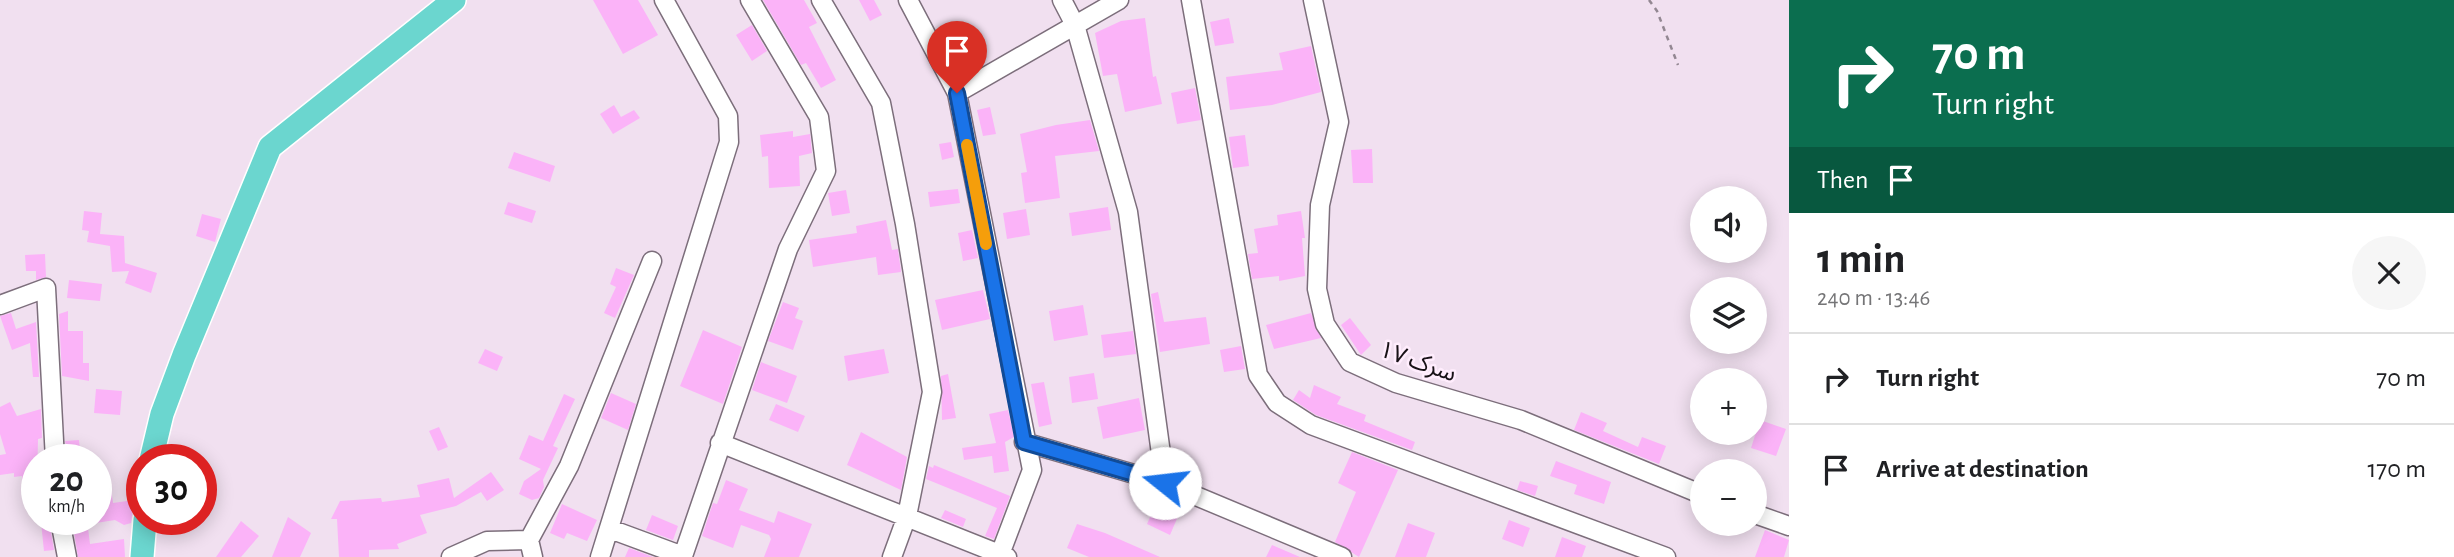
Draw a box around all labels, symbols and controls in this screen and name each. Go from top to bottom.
pin [927,21,987,93]
icon: right [1817,28,1908,119]
text: 70 m [1932,30,2026,79]
icon: arrive [938,32,976,70]
text: Turn right [1932,88,2054,120]
icon: arrive [1882,161,1920,199]
text: Then [1817,167,1868,193]
map controls [1690,186,1767,536]
button: sound [1690,186,1767,263]
button: close [2352,236,2426,310]
text: 1 min [1817,238,1906,280]
button: layers [1690,277,1767,354]
text: 240 m · 13:46 [1817,287,1930,310]
street label: سرک ۱۷ [1376,338,1459,387]
icon: right [1817,360,1855,398]
text: Turn right [1876,365,1979,391]
text: 70 m [2376,365,2426,391]
button: + [1690,368,1767,445]
speed limit sign: 30 [126,444,217,535]
position arrow [1128,446,1202,520]
icon: arrive [1817,451,1855,489]
text: Arrive at destination [1876,456,2089,482]
text: 170 m [2367,456,2426,482]
button: − [1690,459,1767,536]
text: 20 [49,463,84,498]
text: km/h [48,498,85,516]

